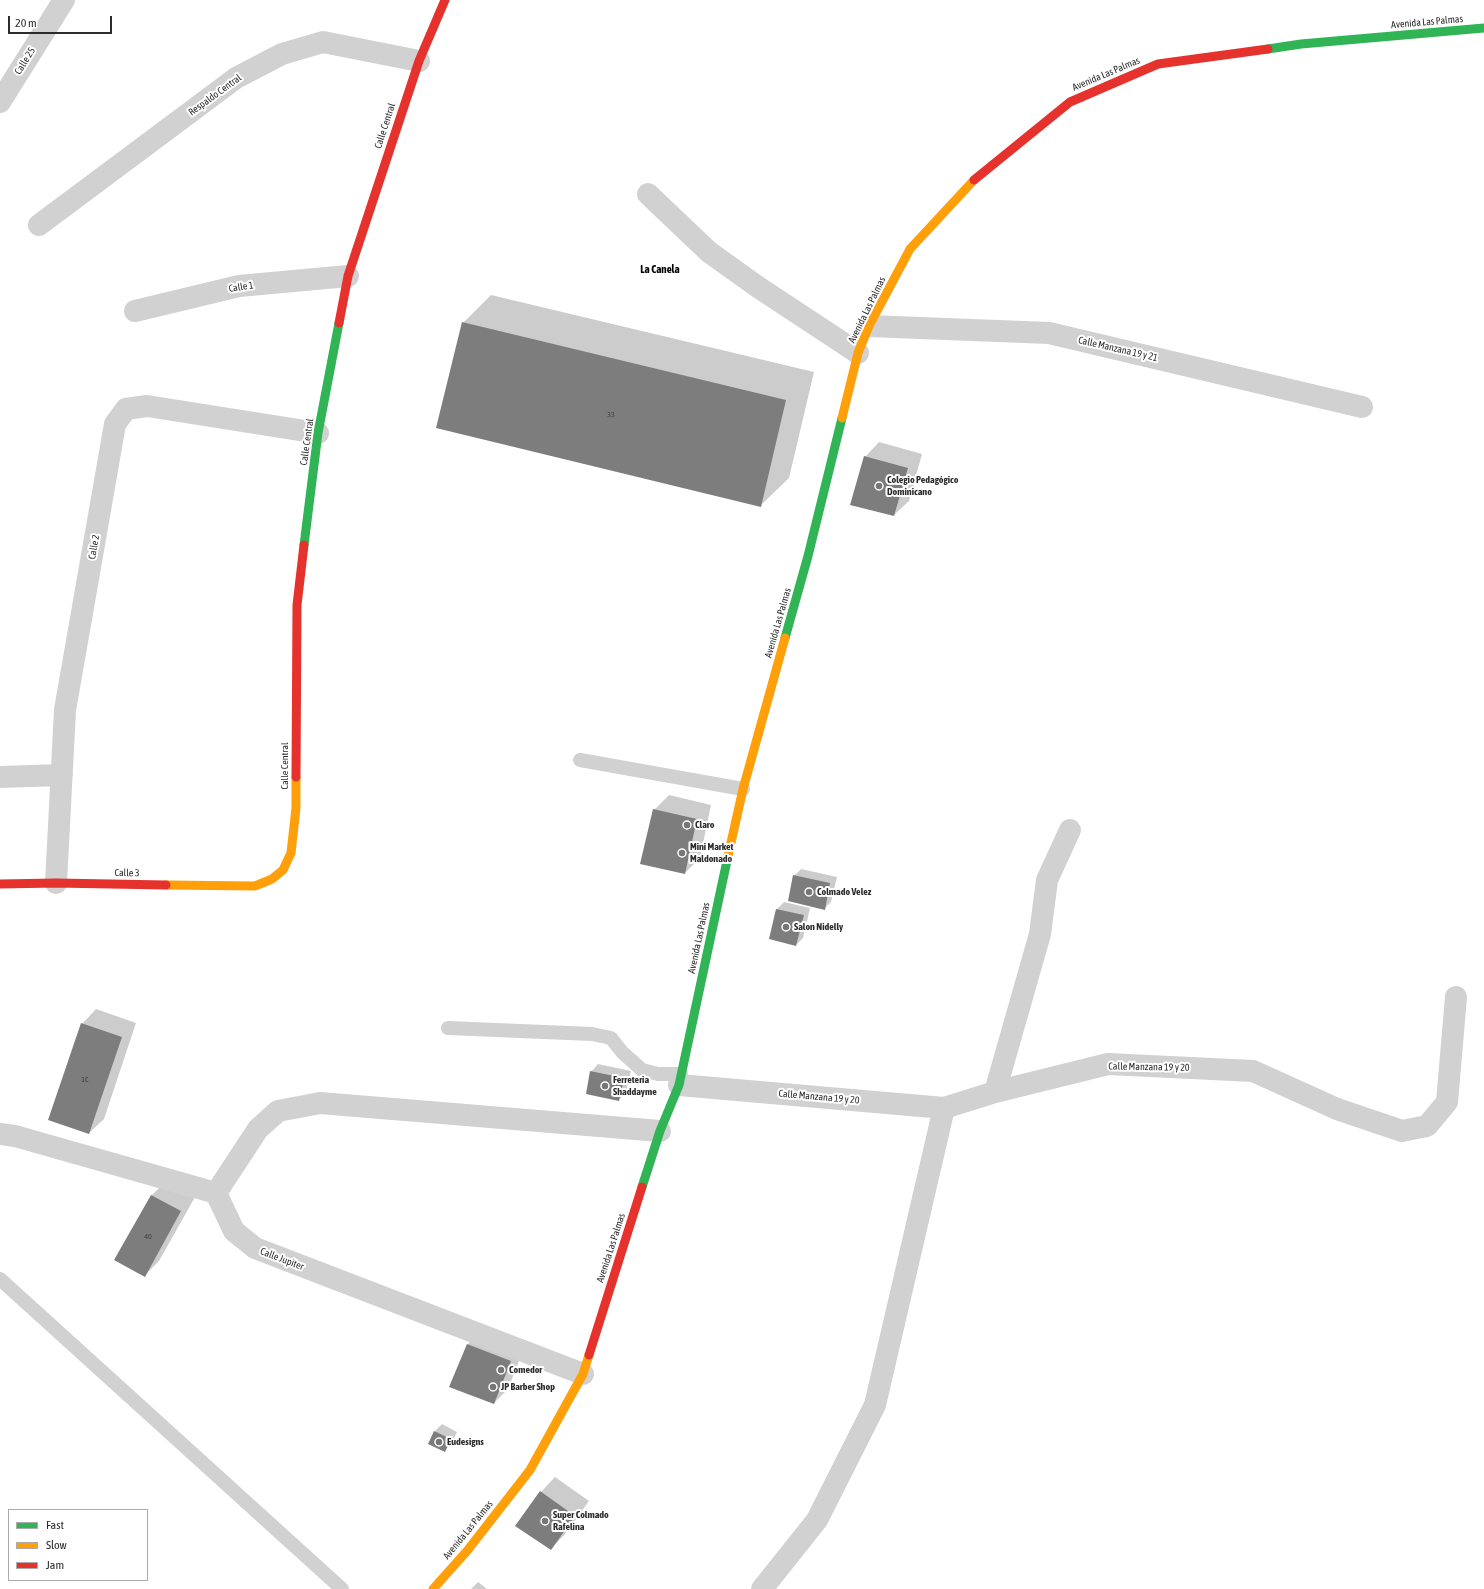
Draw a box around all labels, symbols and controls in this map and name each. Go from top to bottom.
scale bar [10,8,114,34]
street label: Avenida Las Palmas [1391,13,1463,31]
text: 20 m [15,16,37,30]
street label: Calle 25 [12,45,38,77]
street label: Avenida Las Palmas [1070,54,1142,94]
street label: Respaldo Central [186,72,244,118]
street label: Calle Central [372,102,398,150]
district label: La Canela [640,263,680,277]
street label: Avenida Las Palmas [846,275,888,345]
street label: Calle 1 [228,279,254,295]
street label: Calle Manzana 19 y 21 [1077,334,1159,364]
house number: 33 [607,409,615,419]
street label: Calle Central [298,418,316,466]
place label: Colegio Pedagógico Dominicano [887,474,958,498]
marker: Colegio Pedagógico Dominicano [874,481,884,491]
street label: Calle 2 [86,534,102,560]
street label: Avenida Las Palmas [762,587,794,659]
street label: Calle Central [279,742,291,790]
place label: Claro [695,819,714,831]
marker: Claro [682,820,692,830]
place label: Mini Market Maldonado [690,841,733,864]
marker: Mini Market Maldonado [677,848,687,858]
street label: Calle 3 [114,867,140,879]
place label: Colmado Velez [817,886,871,898]
marker: Colmado Velez [804,887,814,897]
street label: Avenida Las Palmas [686,901,712,975]
place label: Salon Nidelly [794,921,843,933]
marker: Salon Nidelly [781,922,791,932]
street label: Calle Manzana 19 y 20 [1108,1060,1190,1074]
house number: 1C [81,1074,89,1084]
place label: Ferreteria Shaddayme [613,1074,657,1098]
marker: Ferreteria Shaddayme [600,1081,610,1091]
street label: Calle Manzana 19 y 20 [778,1087,860,1107]
street label: Avenida Las Palmas [594,1212,628,1284]
house number: 40 [144,1231,152,1241]
street label: Calle Jupiter [259,1245,305,1273]
place label: Comedor [509,1364,542,1376]
marker: Comedor [496,1365,506,1375]
place label: JP Barber Shop [501,1381,555,1393]
marker: JP Barber Shop [488,1382,498,1392]
place label: Eudesigns [447,1436,484,1448]
marker: Eudesigns [434,1437,444,1447]
street label: Avenida Las Palmas [441,1498,495,1562]
legend [8,1509,148,1581]
place label: Super Colmado Rafelina [553,1509,609,1532]
marker: Super Colmado Rafelina [540,1516,550,1526]
text: Fast [46,1518,64,1532]
text: Slow [46,1538,67,1552]
text: Jam [46,1558,64,1572]

